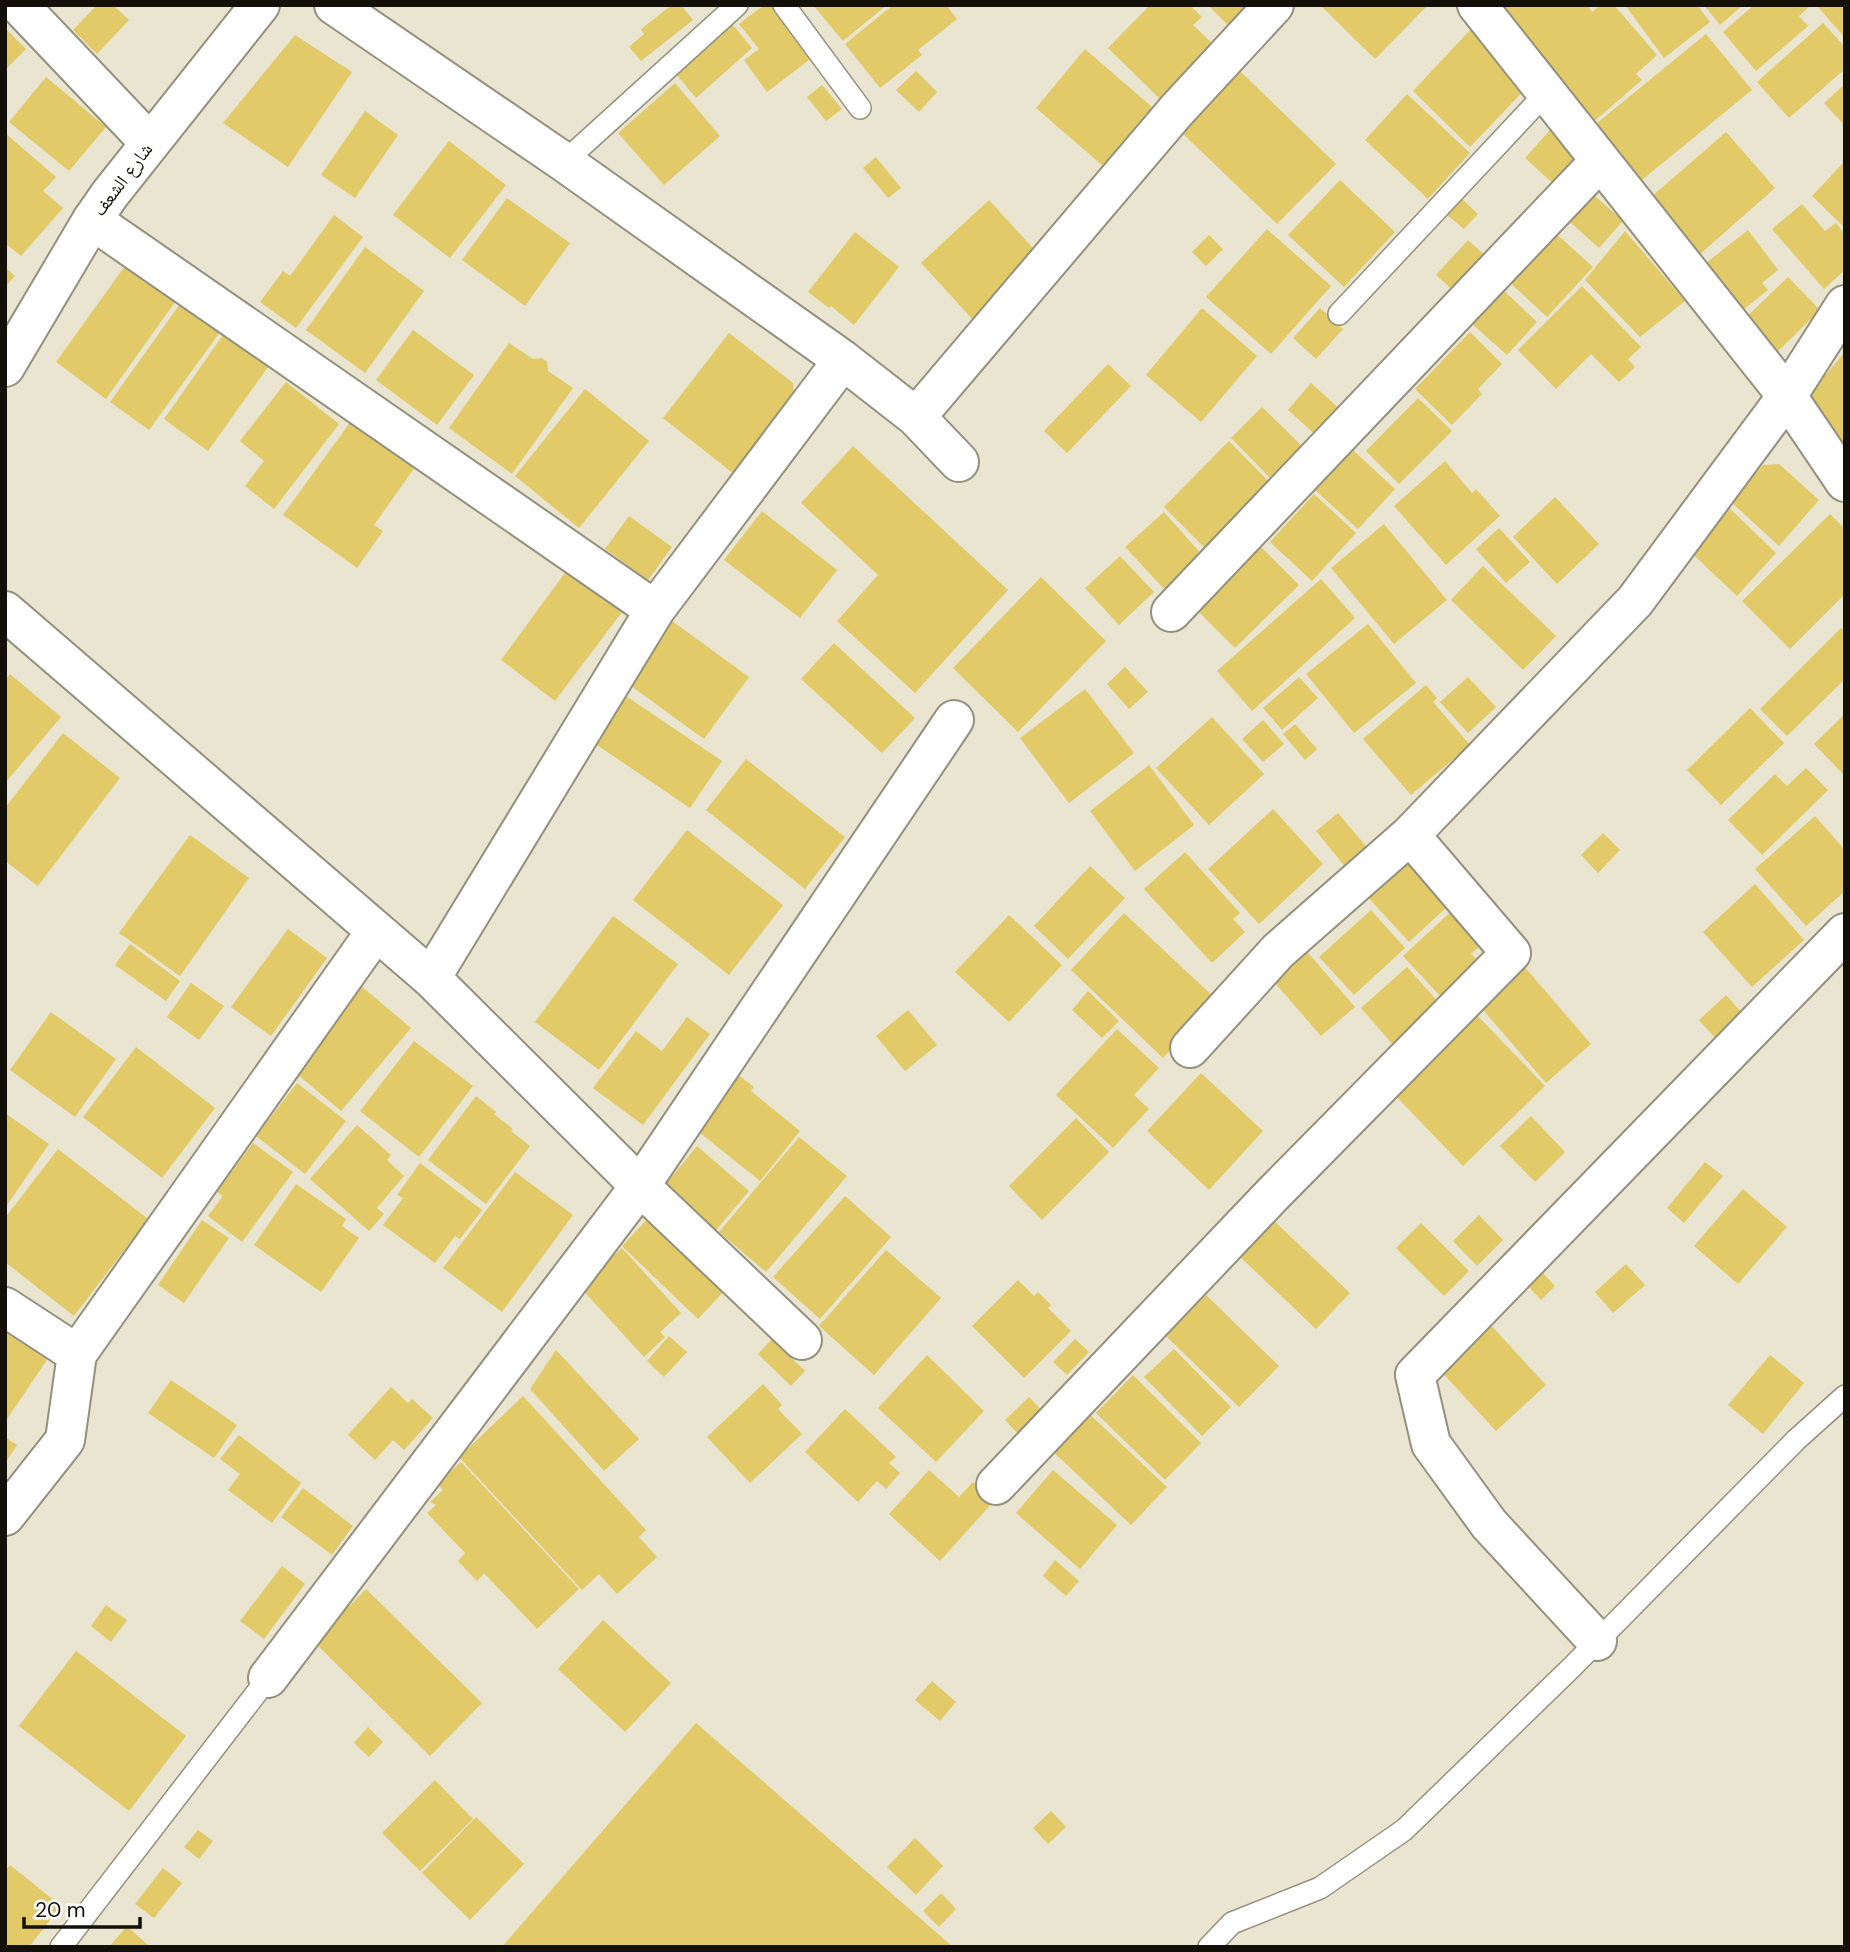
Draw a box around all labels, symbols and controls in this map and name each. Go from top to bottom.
street label: شارع الشعف [87,138,158,221]
scale bar [24,1885,140,1929]
text: 20 m [35,1896,86,1924]

